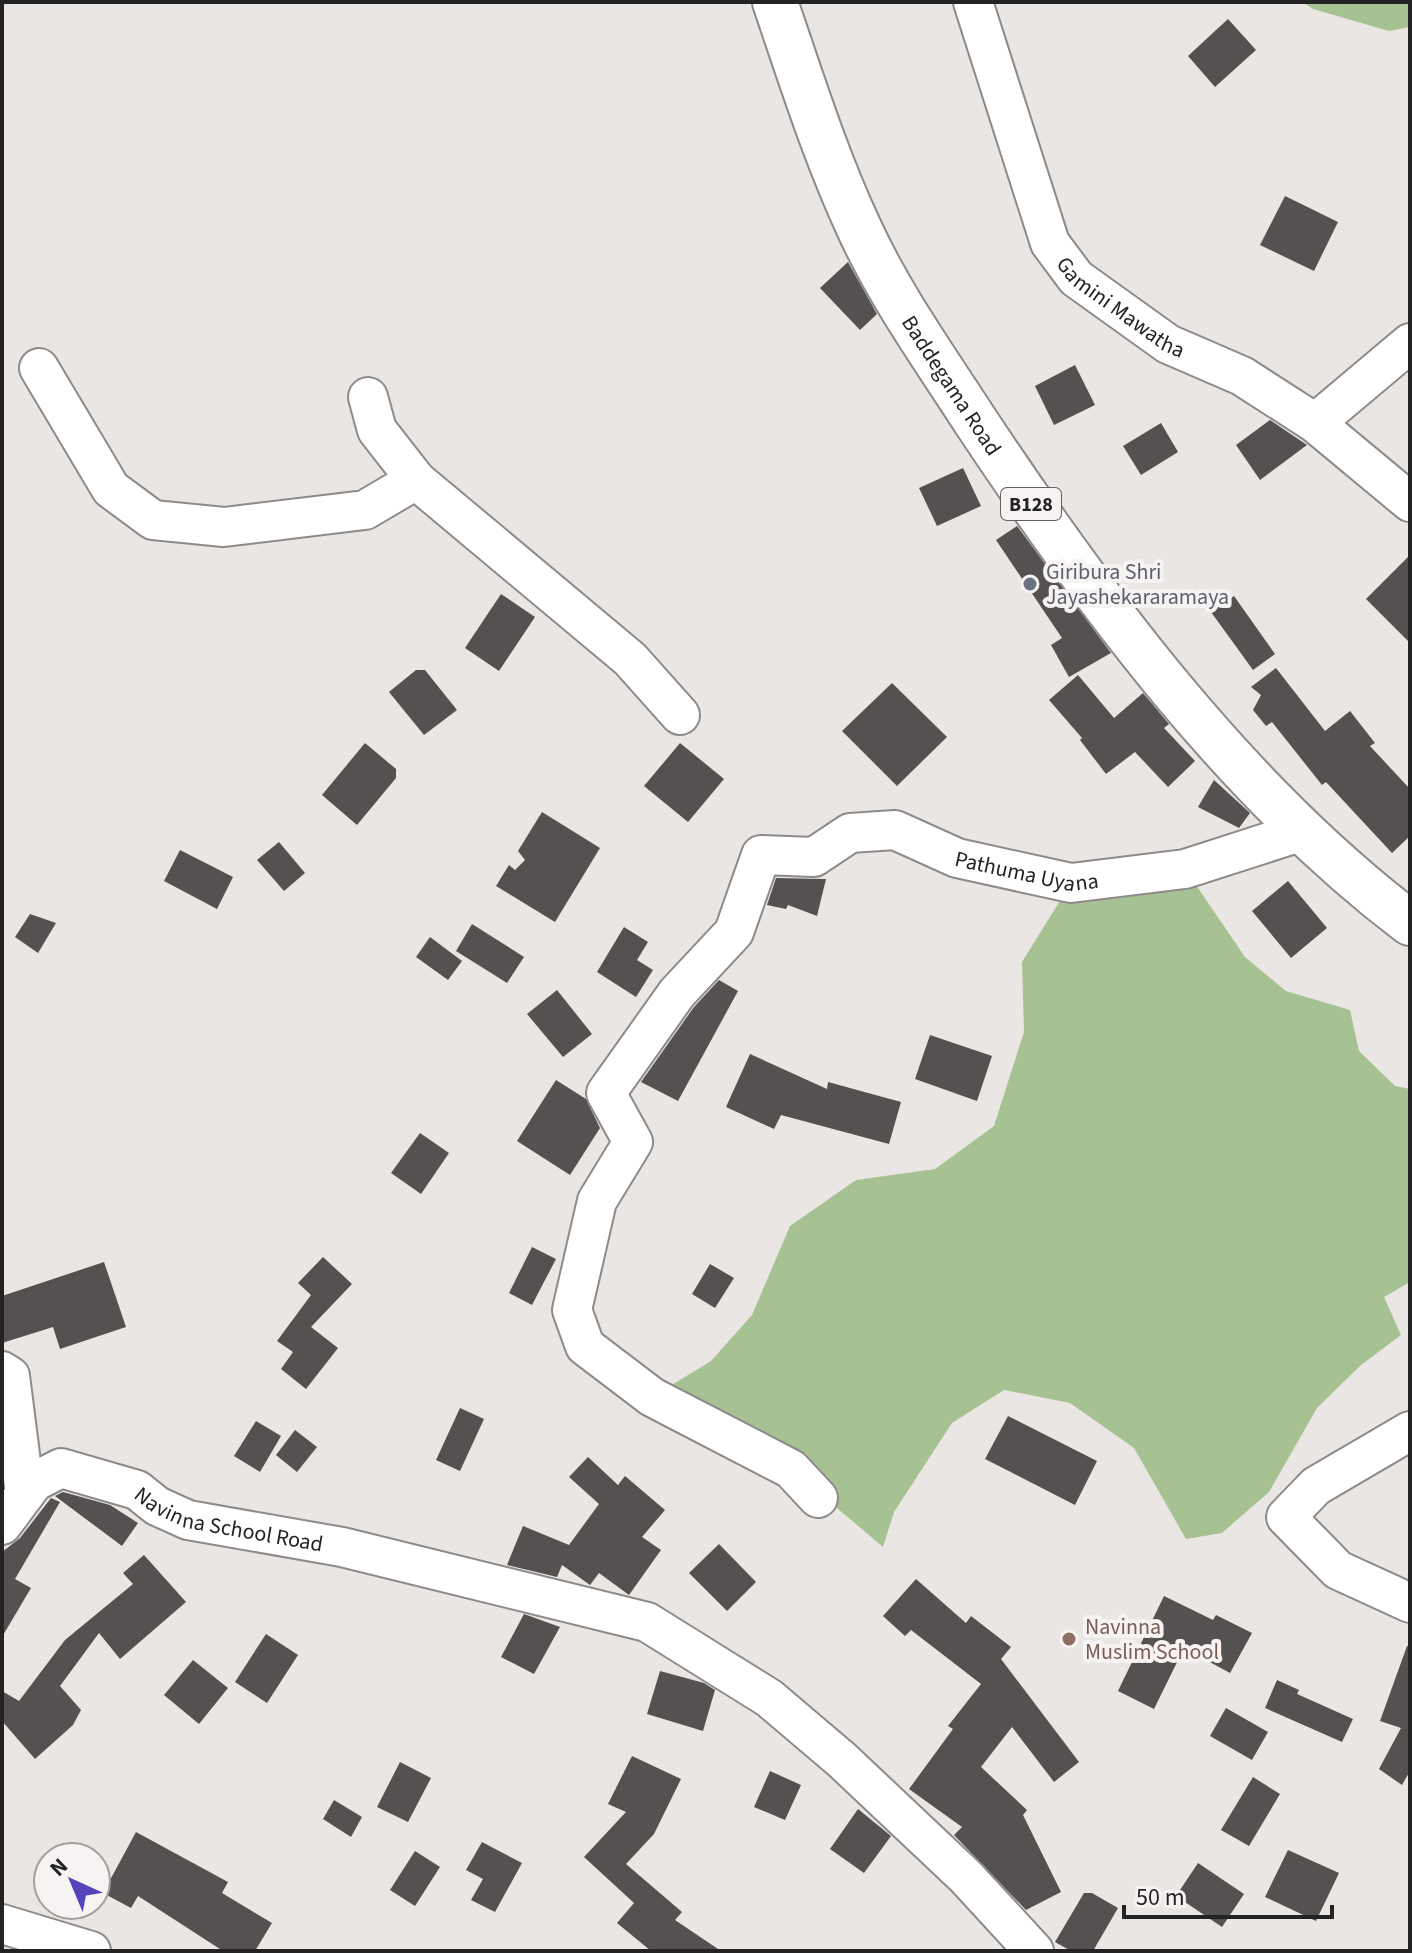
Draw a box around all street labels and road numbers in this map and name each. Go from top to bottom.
street label: Gamini Mawatha [1048,250,1190,366]
street label: Baddegama Road [893,309,1009,462]
road number: B128 [1001,488,1061,520]
street label: Pathuma Uyana [952,843,1100,901]
street label: Navinna School Road [127,1479,326,1560]

